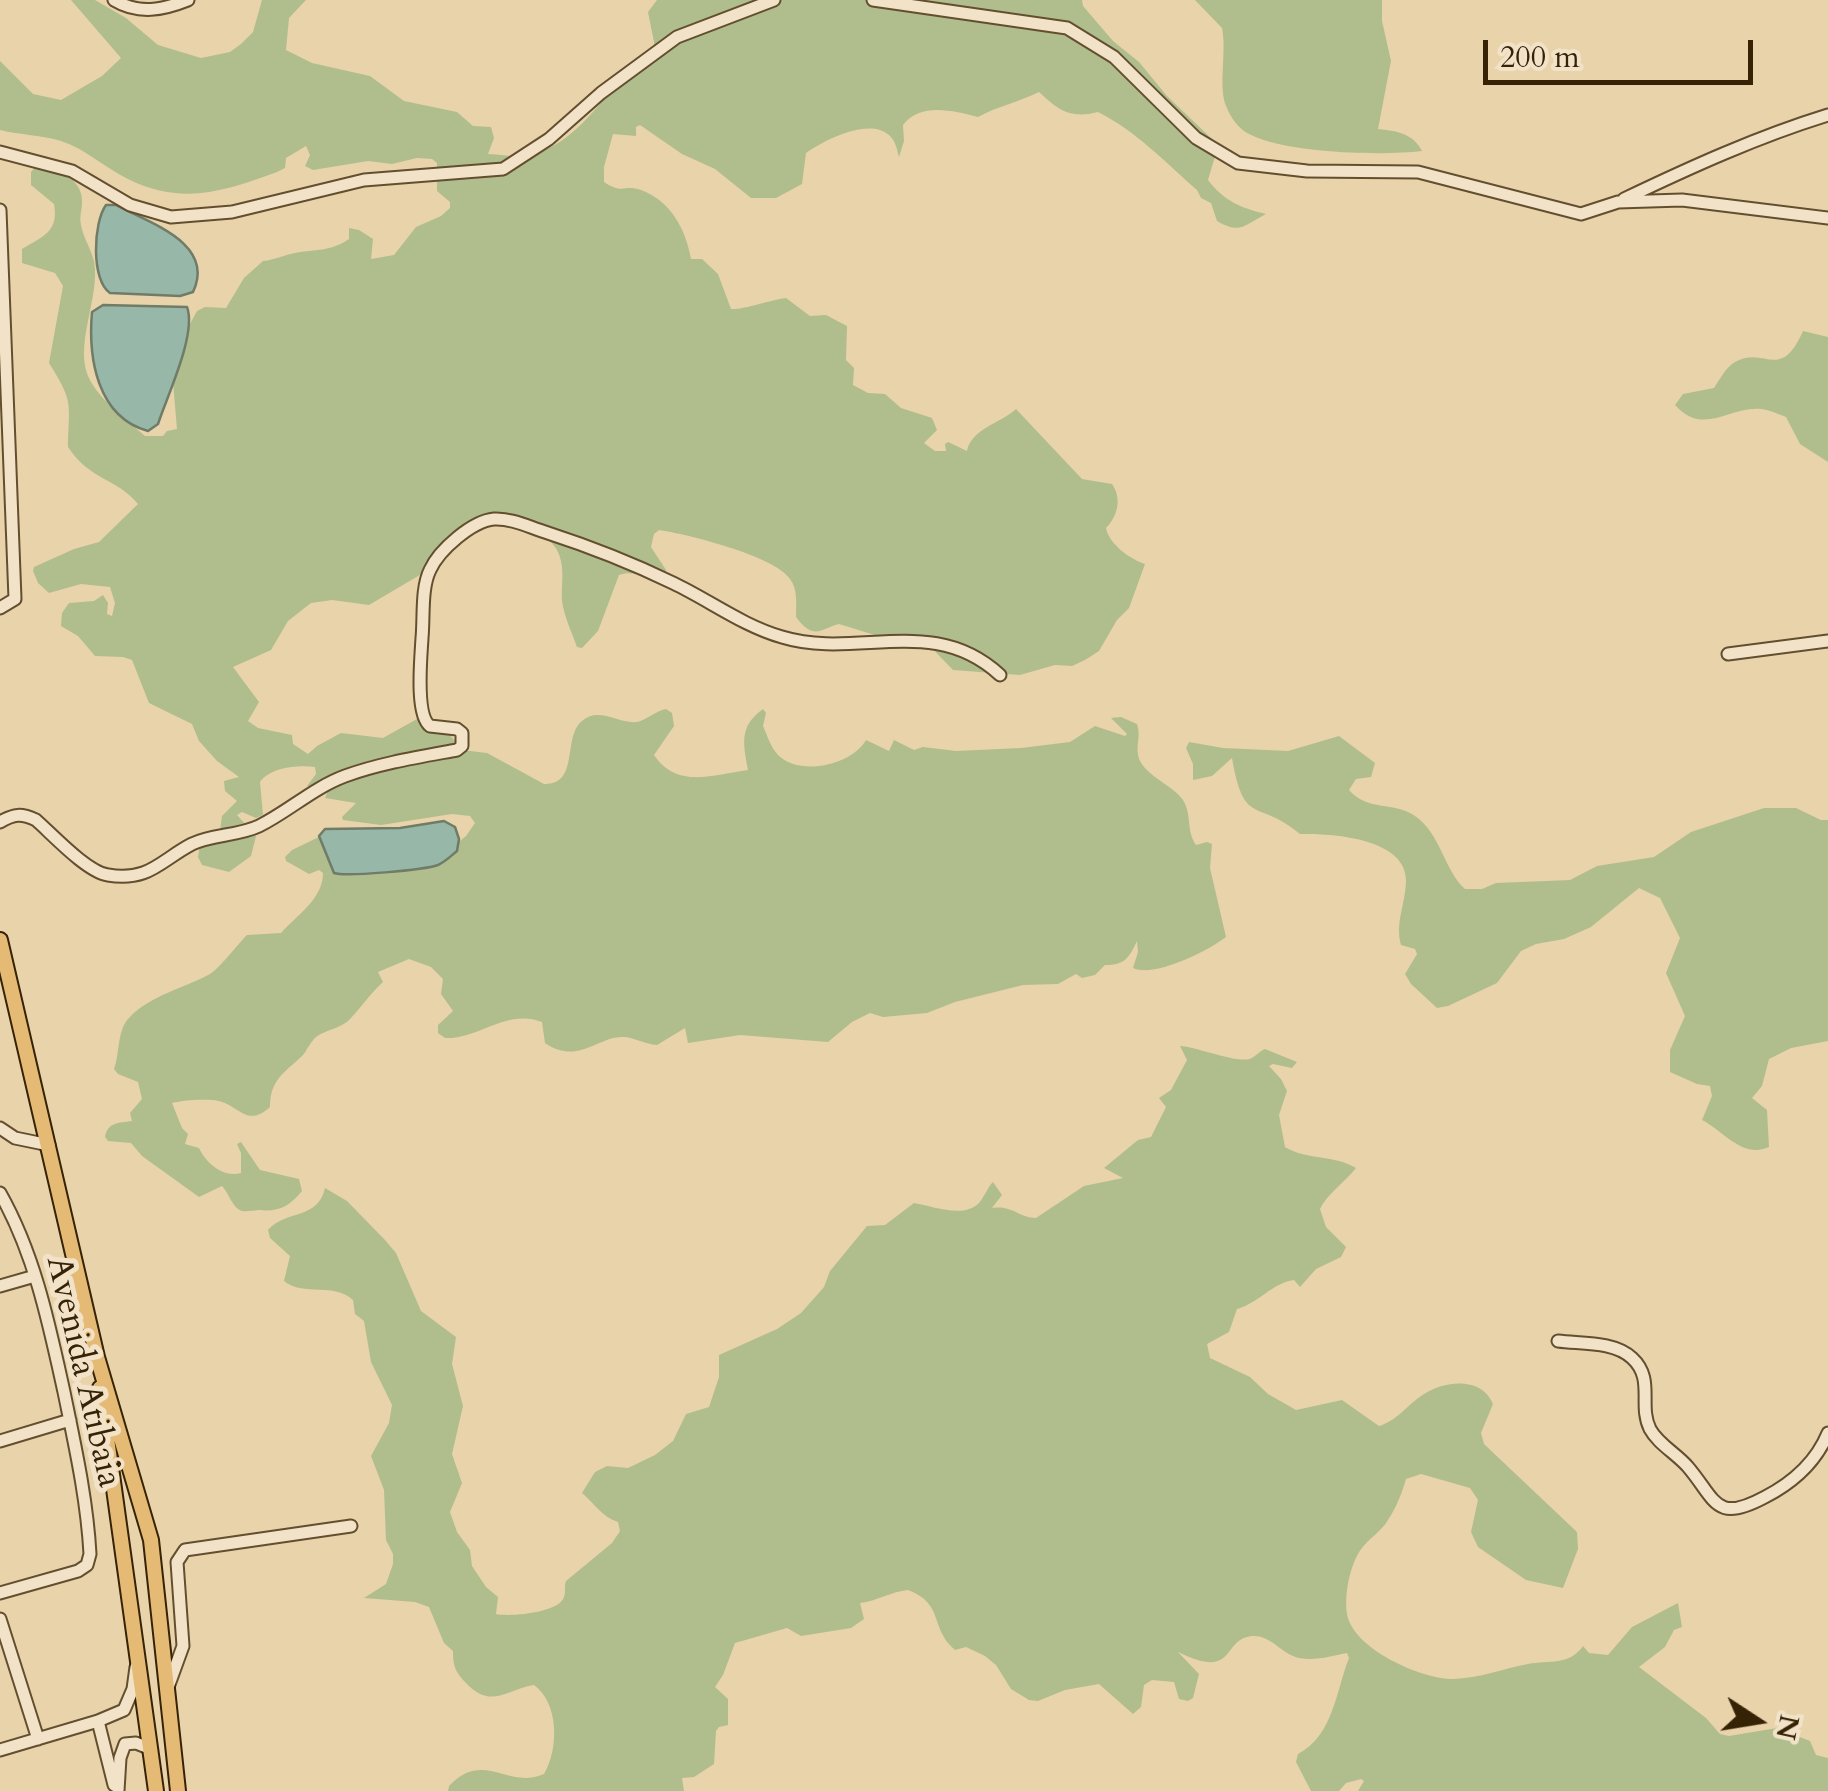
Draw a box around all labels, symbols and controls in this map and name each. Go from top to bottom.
scale bar [1488,20,1758,82]
text: 200 m [1500,37,1580,78]
street label: Avenida Atibaia [35,1252,129,1492]
north arrow [1708,1671,1808,1771]
text: N [1766,1711,1808,1743]

